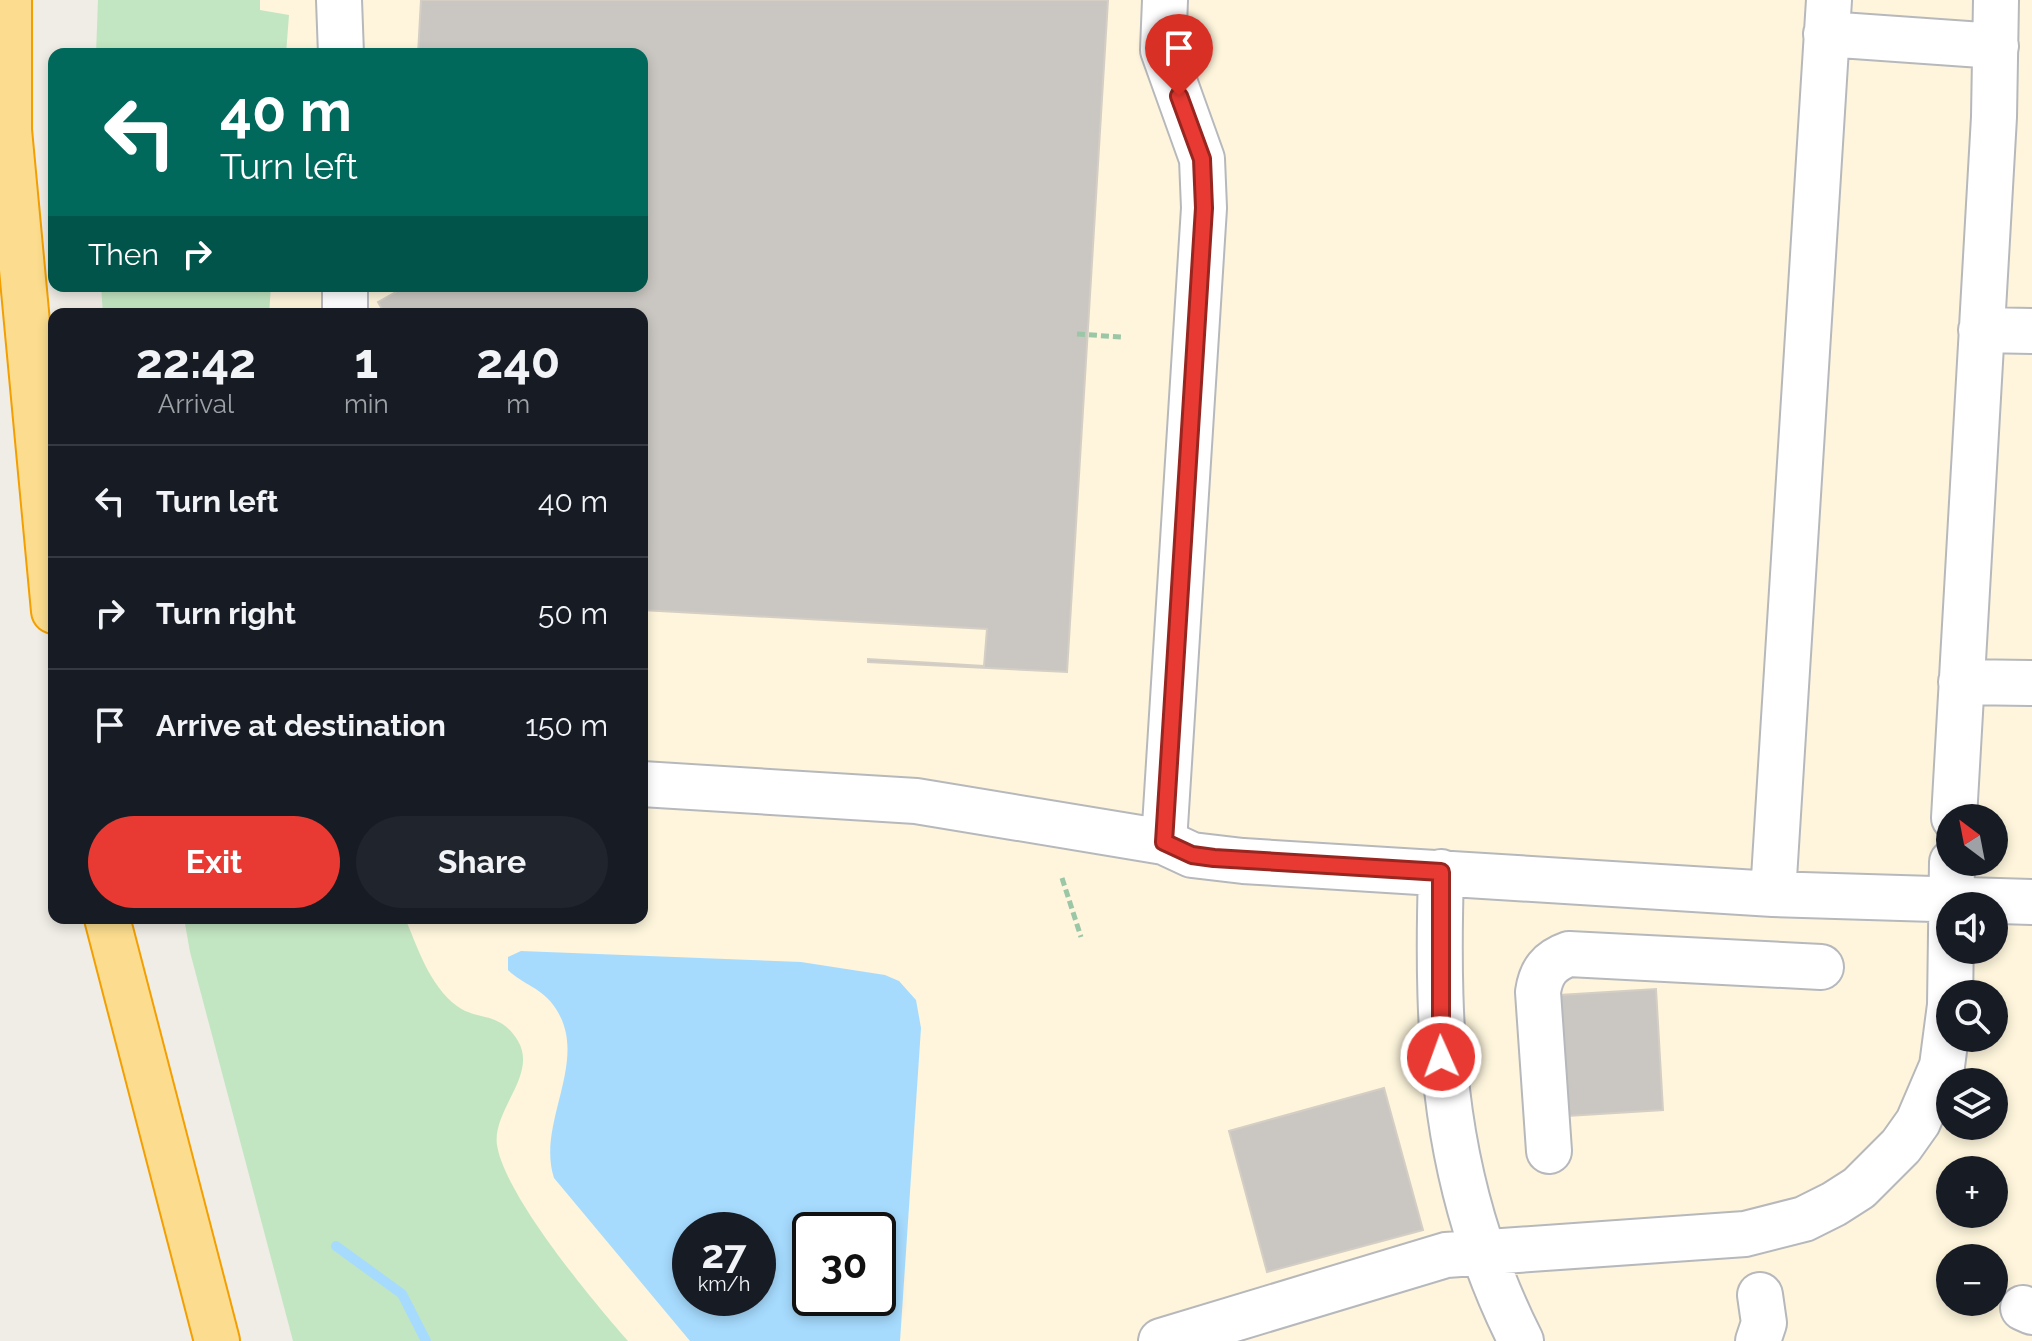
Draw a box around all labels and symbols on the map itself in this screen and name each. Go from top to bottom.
pin [1145,14.0,1213,96]
north arrow [1936,804,2008,876]
position arrow [1399,1015,1483,1099]
speed limit sign: 30 [792,1212,896,1316]

